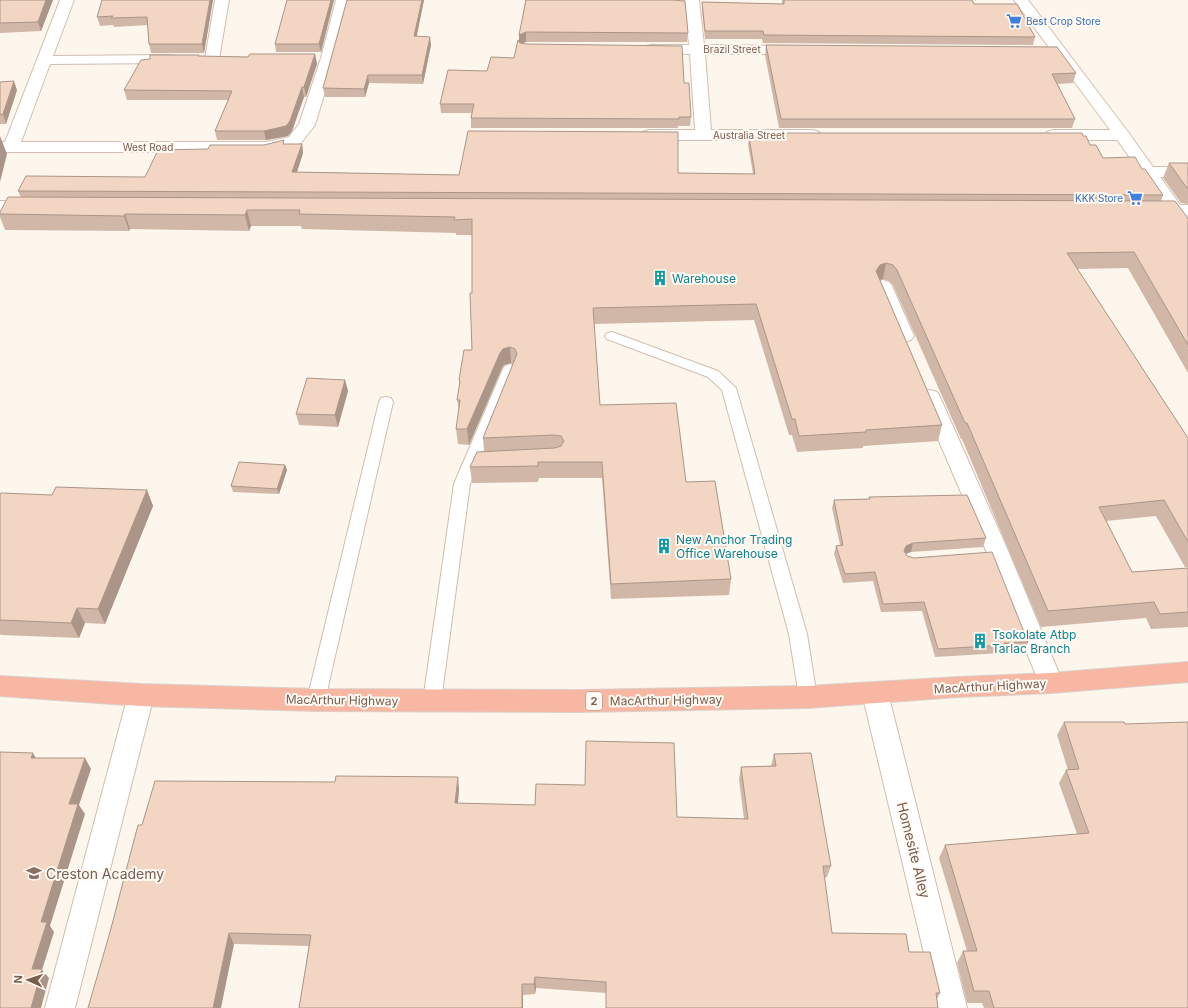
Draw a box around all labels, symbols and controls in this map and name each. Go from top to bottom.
supermarket icon: Best Crop Store [1005,12,1023,30]
place label: Best Crop Store [1026,15,1101,27]
street label: Brazil Street [703,43,761,55]
street label: Australia Street [713,129,786,141]
street label: West Road [123,141,173,153]
supermarket icon: KKK Store [1126,189,1144,207]
place label: KKK Store [1075,192,1123,204]
building icon: Warehouse [651,269,669,287]
place label: Warehouse [672,271,736,286]
place label: New Anchor Trading Office Warehouse [676,532,792,561]
building icon: New Anchor Trading Office Warehouse [655,537,673,555]
place label: Tsokolate Atbp Tarlac Branch [992,627,1076,656]
building icon: Tsokolate Atbp Tarlac Branch [971,632,989,650]
street label: MacArthur Highway [933,676,1047,696]
street label: MacArthur Highway [286,692,399,708]
road number: 2 [586,692,602,710]
street label: MacArthur Highway [610,692,723,708]
street label: Homesite Alley [894,800,934,900]
school or university icon: Creston Academy [25,864,43,882]
place label: Creston Academy [46,865,164,882]
north arrow [8,960,48,1000]
text: N [11,975,25,984]

